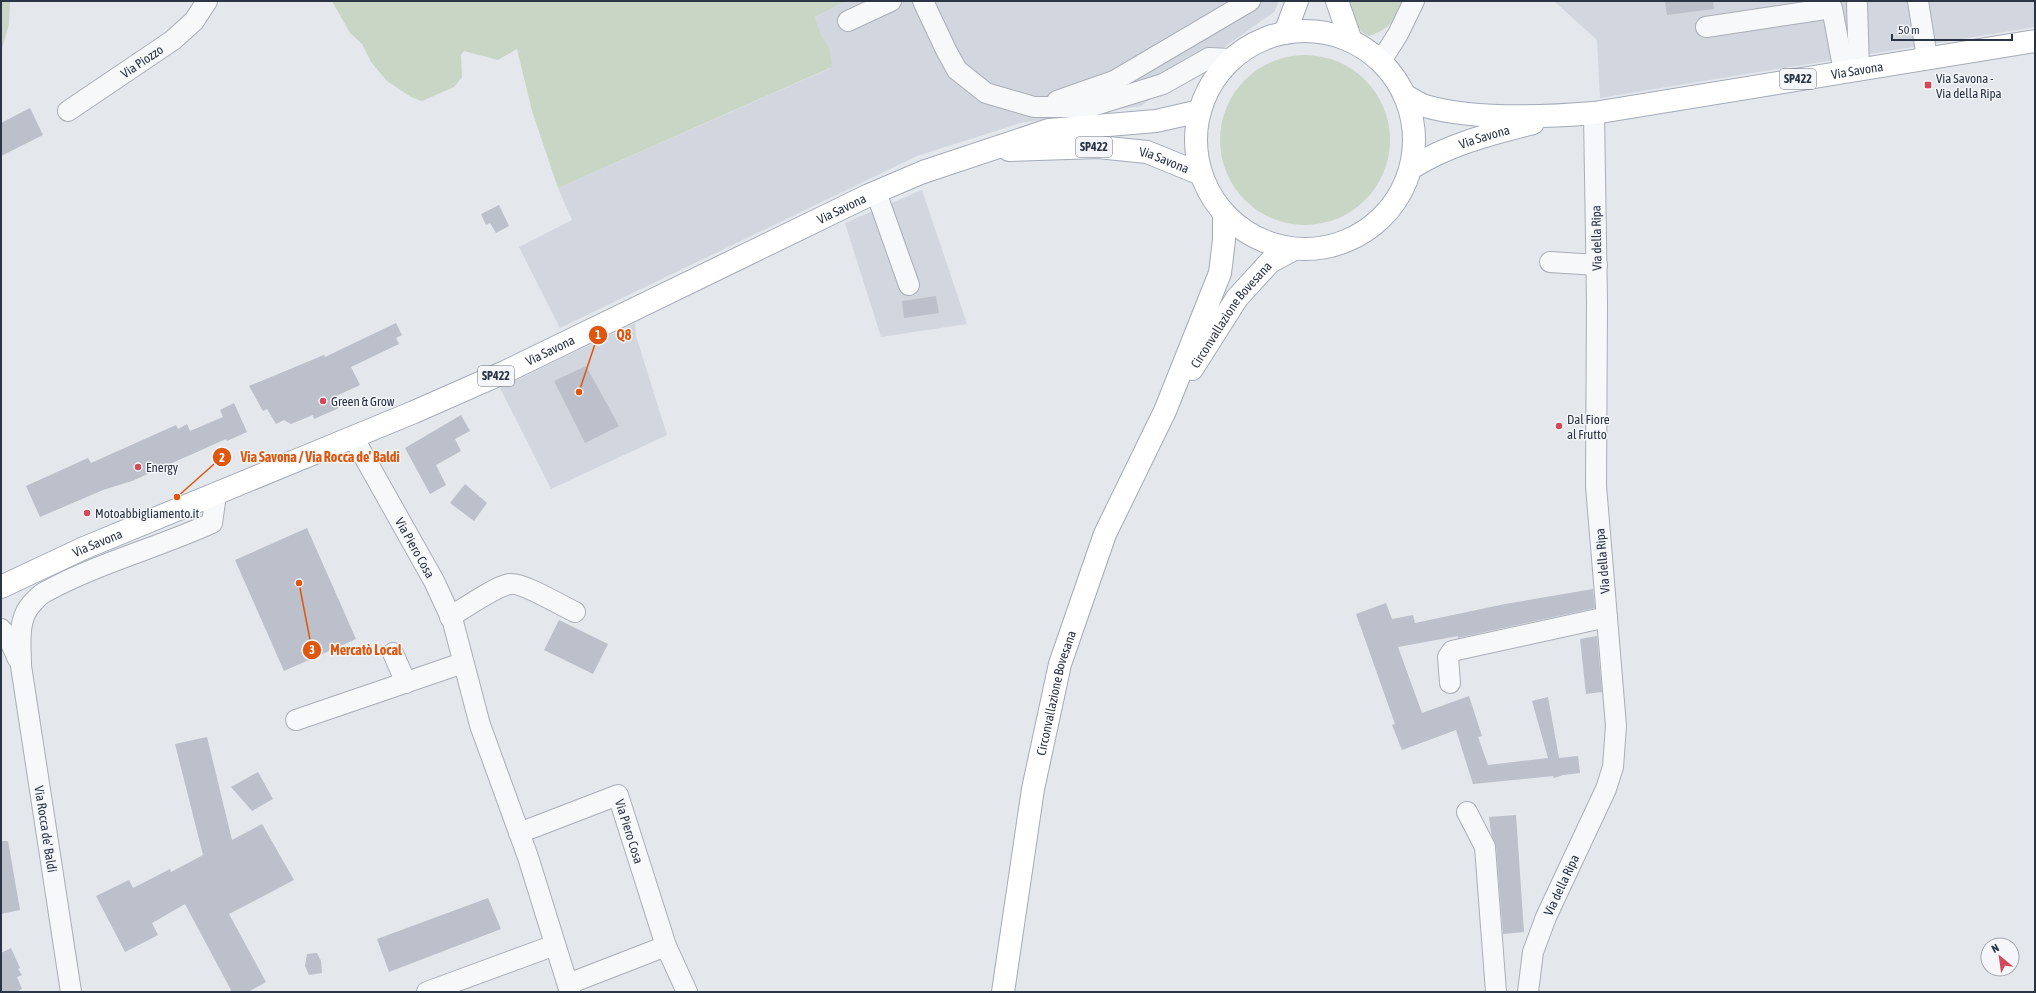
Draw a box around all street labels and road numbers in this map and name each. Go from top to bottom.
street label: Via Piozzo [118,42,166,81]
street label: Via Savona [1830,59,1884,82]
road number: SP422 [1780,69,1816,89]
street label: Via Savona [1457,122,1511,152]
road number: SP422 [1076,137,1112,157]
street label: Via Savona [1139,144,1191,176]
street label: Via Savona [815,191,868,227]
street label: Via della Ripa [1588,205,1605,271]
street label: Circonvallazione Bovesana [1188,259,1275,371]
street label: Via Savona [523,332,577,369]
road number: SP422 [478,366,514,386]
street label: Via Piero Cosa [392,515,438,581]
street label: Via Savona [70,526,125,560]
street label: Via della Ripa [1592,528,1613,594]
street label: Circonvallazione Bovesana [1033,629,1079,757]
street label: Via Rocca de' Baldi [31,785,60,873]
street label: Via Piero Cosa [612,797,646,865]
street label: Via della Ripa [1541,852,1582,918]

